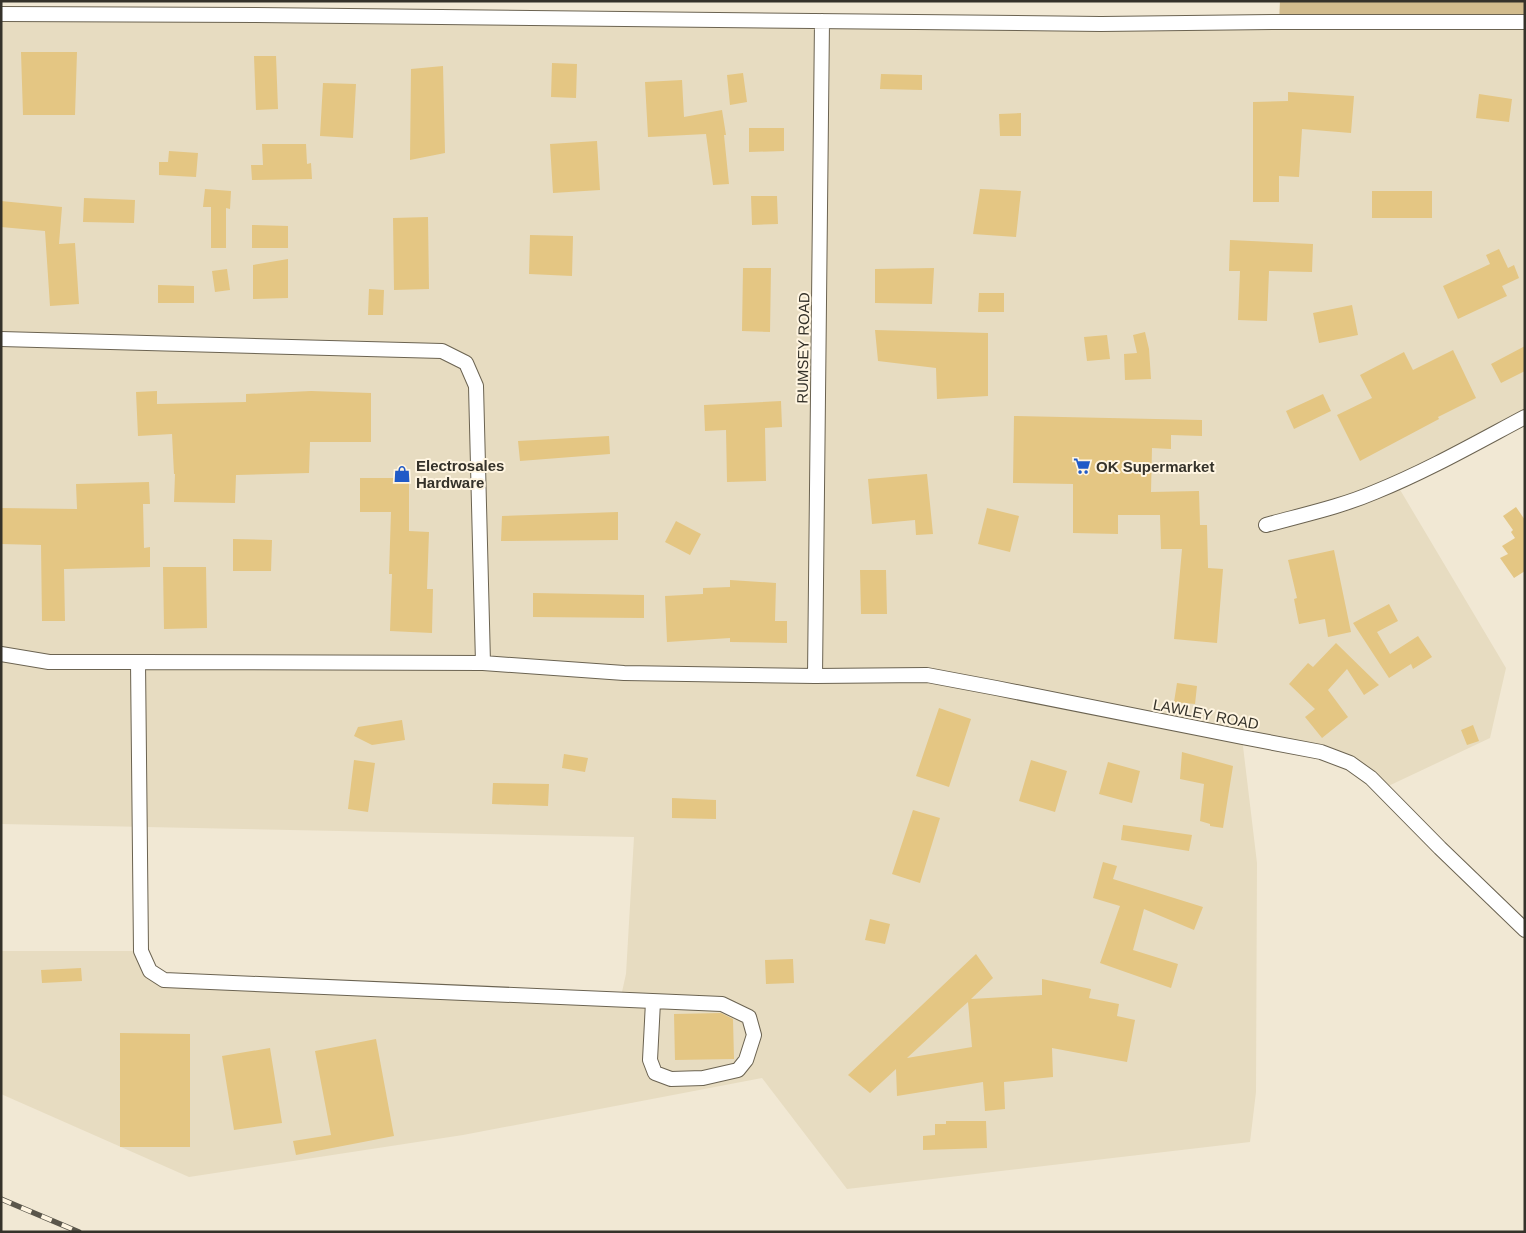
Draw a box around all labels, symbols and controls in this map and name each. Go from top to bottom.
street label: RUMSEY ROAD [794,292,812,404]
supermarket icon: OK Supermarket [1072,456,1092,476]
place label: Electrosales Hardware [416,457,504,491]
place label: OK Supermarket [1096,458,1214,475]
shop icon: Electrosales Hardware [392,464,412,484]
street label: LAWLEY ROAD [1152,695,1261,733]

